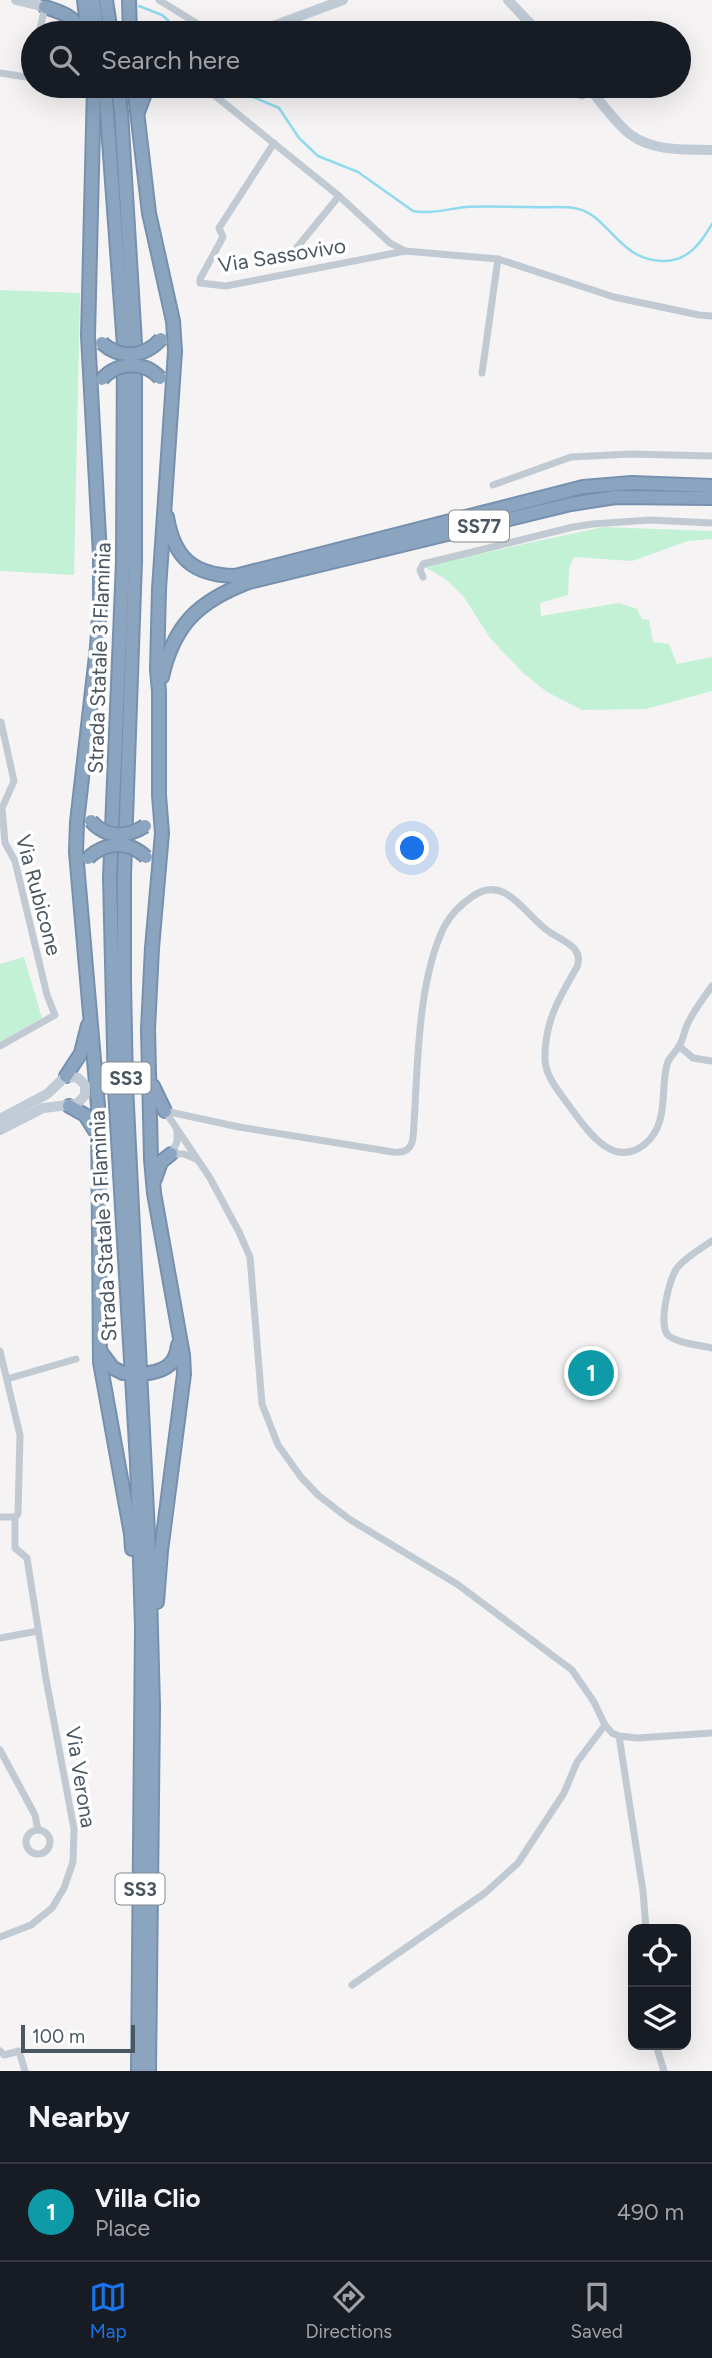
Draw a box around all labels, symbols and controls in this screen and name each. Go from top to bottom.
search box [21,21,691,98]
icon: search [45,41,83,79]
text: Search here [101,44,240,76]
street label: Via Sassovivo [216,233,348,277]
road number: SS77 [449,510,509,541]
street label: Strada Statale 3 Flaminia [82,542,116,774]
your location [395,831,429,865]
street label: Via Rubicone [11,832,67,958]
road number: SS3 [102,1062,150,1094]
street label: Strada Statale 3 Flaminia [84,1110,122,1342]
pin: 1 [568,1347,614,1399]
street label: Via Verona [61,1725,101,1829]
road number: SS3 [116,1873,164,1904]
map controls [628,1924,691,2050]
button: locate [628,1924,691,1987]
button: layers [628,1987,691,2050]
scale bar [21,2022,135,2054]
text: 100 m [32,2025,85,2048]
text: Nearby [28,2098,130,2135]
text: Villa Clio [95,2182,201,2214]
text: 1 [46,2198,56,2226]
text: 490 m [617,2198,684,2226]
text: Place [95,2214,150,2242]
tab: Map [89,2278,127,2343]
tab: Directions [305,2278,392,2343]
tab: Saved [570,2278,623,2343]

